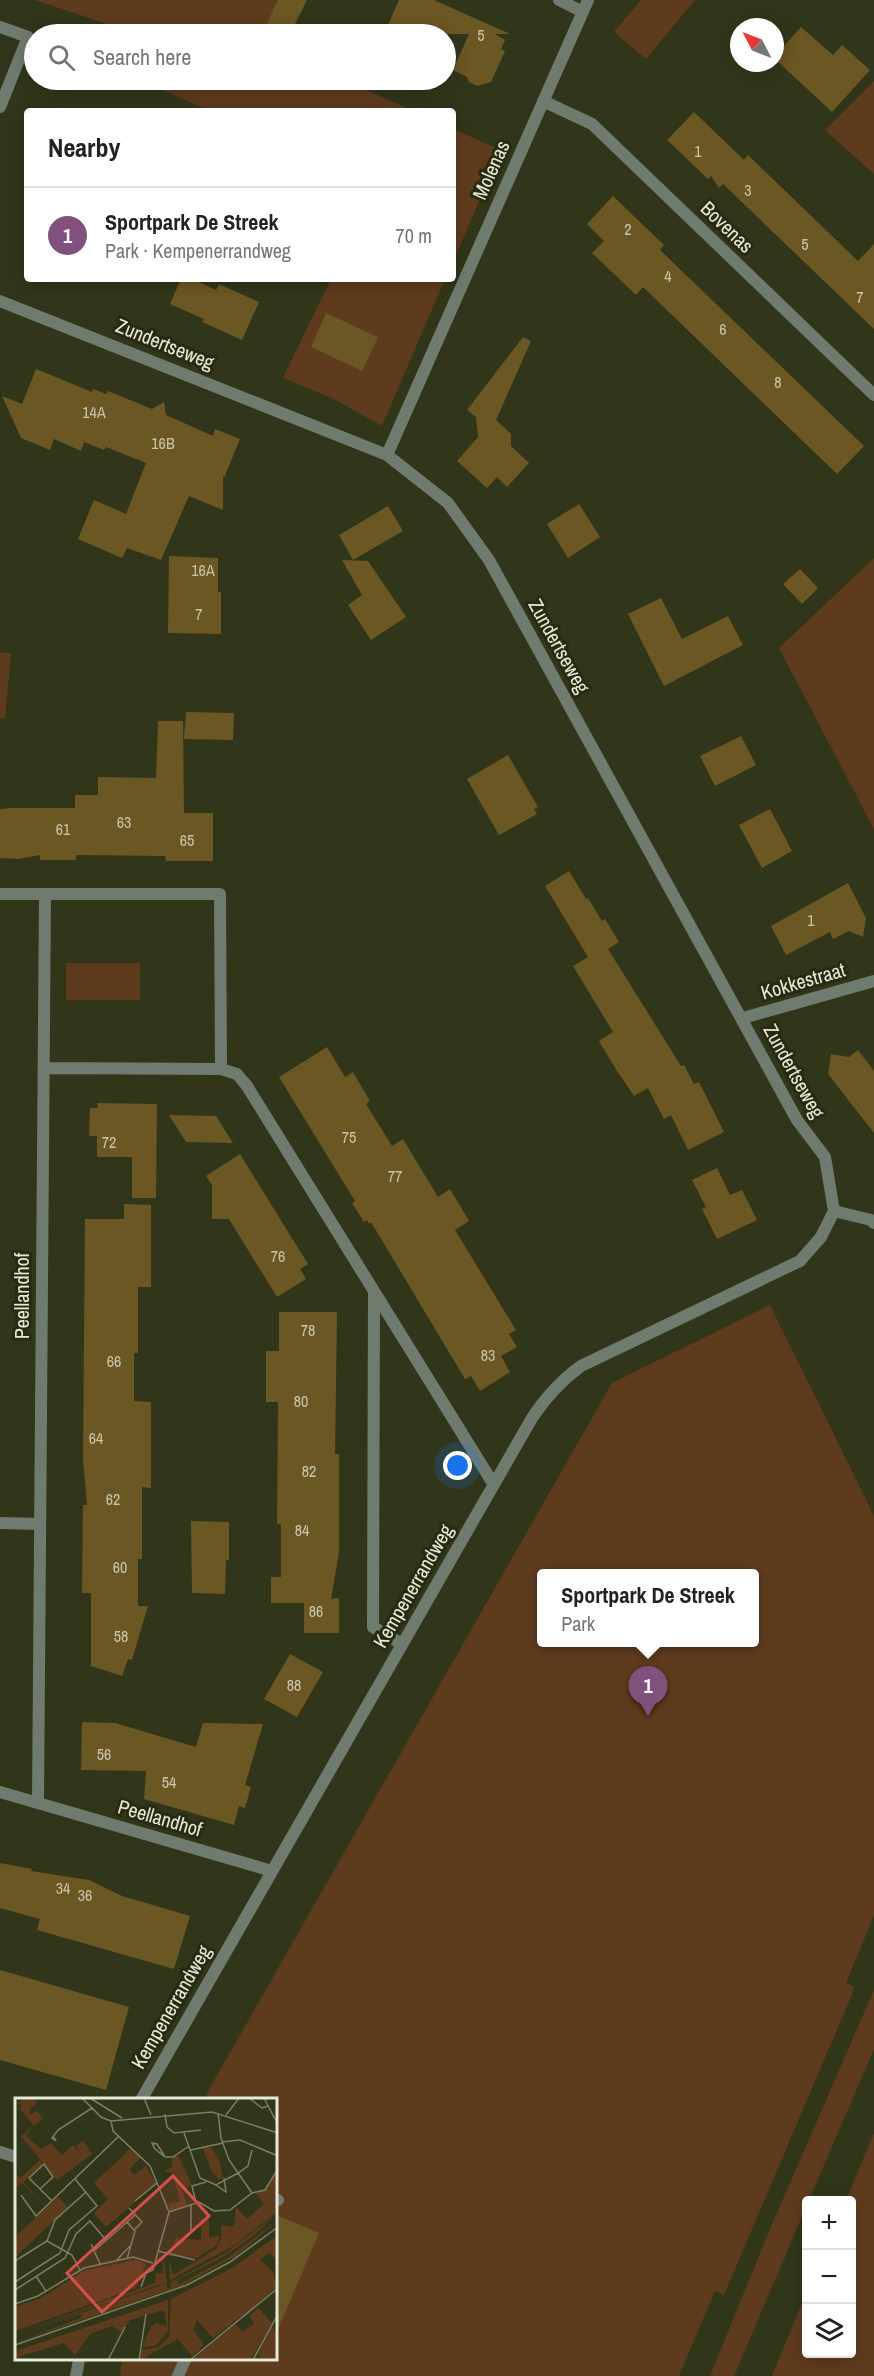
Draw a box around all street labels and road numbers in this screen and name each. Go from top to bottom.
street label: Molenas [466,136,515,204]
street label: Bovenas [695,195,760,259]
street label: Zundertseweg [112,312,218,376]
street label: Zundertseweg [522,594,596,698]
street label: Kokkestraat [758,955,849,1005]
street label: Zundertseweg [757,1019,831,1123]
street label: Peellandhof [8,1252,35,1339]
street label: Kempenerrandweg [366,1519,459,1652]
street label: Peellandhof [115,1793,206,1843]
street label: Kempenerrandweg [124,1940,217,2073]

